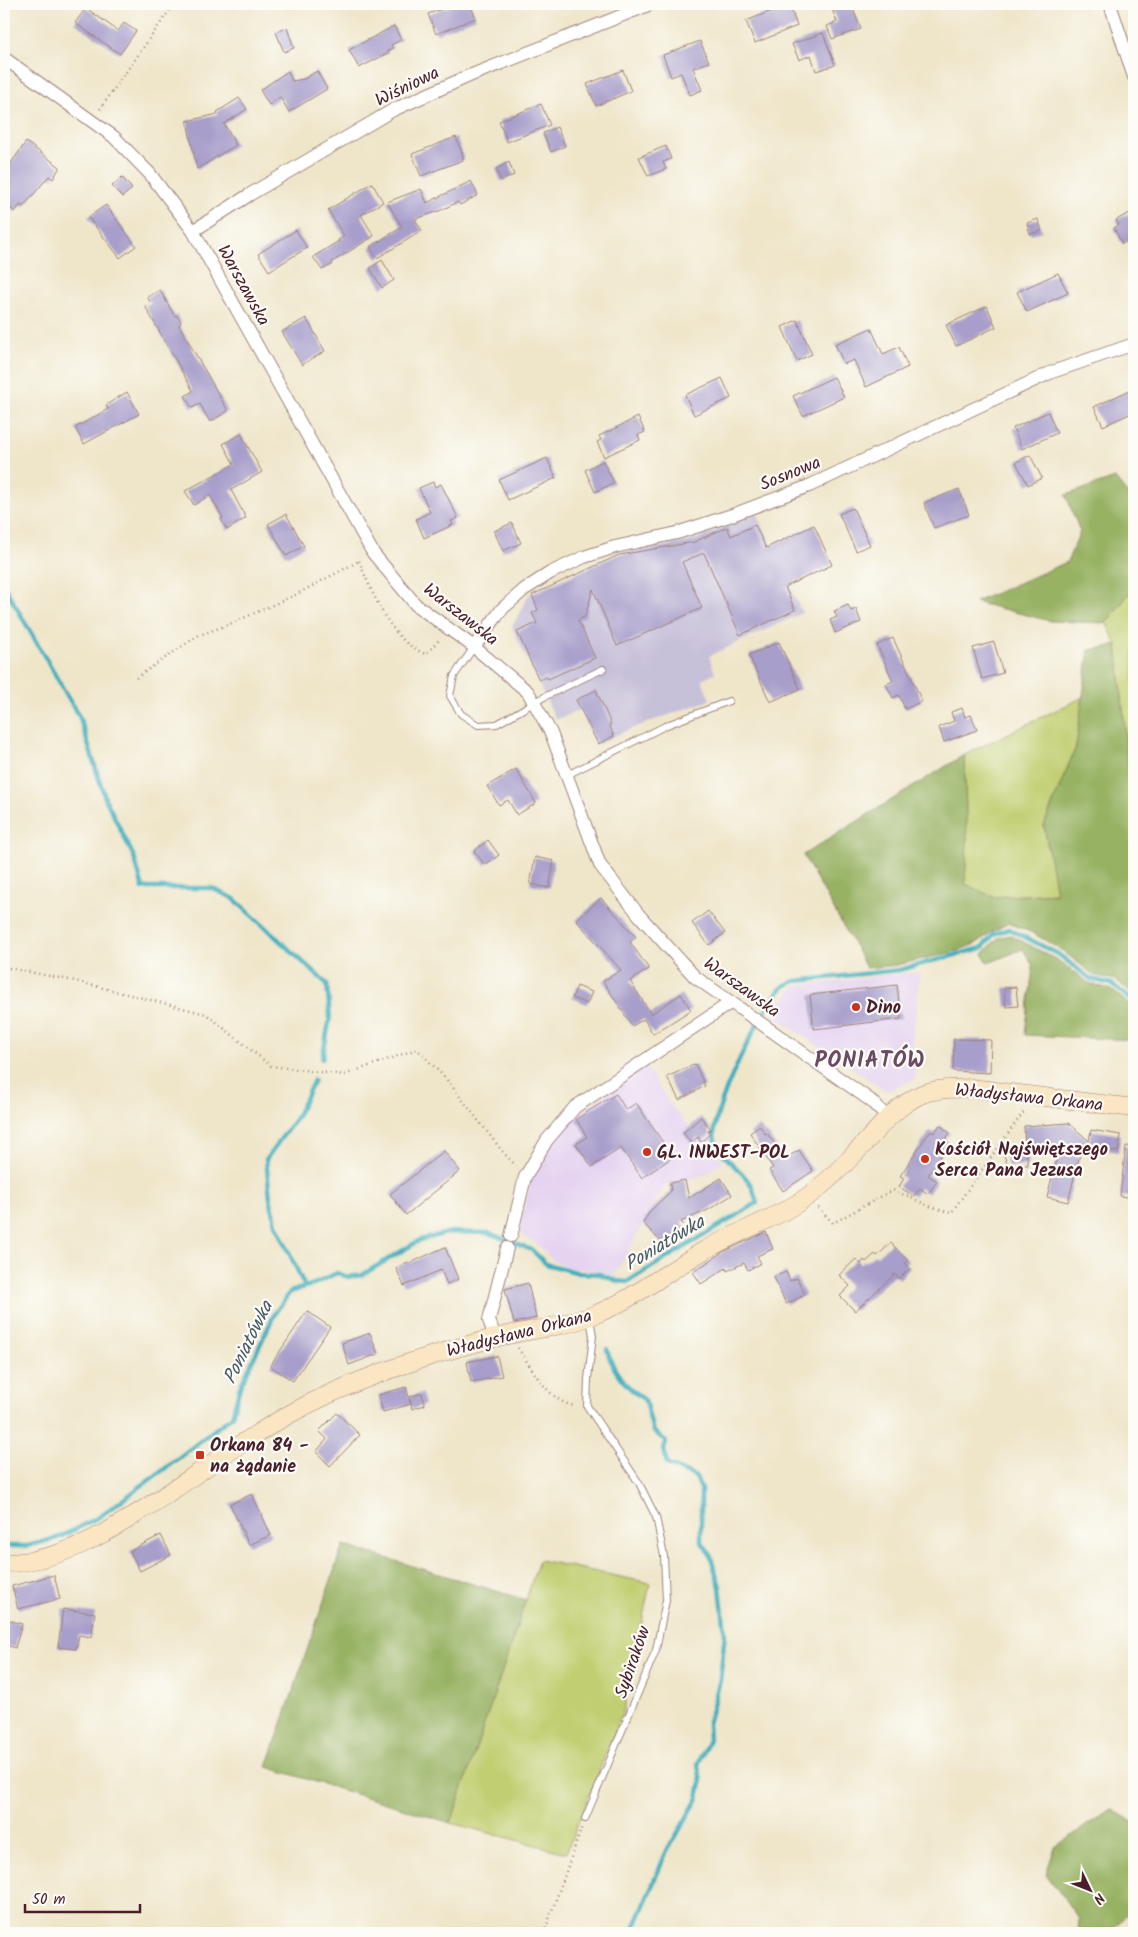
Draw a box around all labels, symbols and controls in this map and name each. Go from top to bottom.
street label: Wiśniowa [370,59,445,115]
street label: Warszawska [208,240,277,332]
street label: Sosnowa [756,449,826,500]
street label: Warszawska [416,576,504,654]
street label: Warszawska [697,950,786,1026]
place label: Dino [866,994,901,1023]
marker: Dino [850,1001,862,1013]
district label: PONIATÓW [814,1044,926,1079]
street label: Władysława Orkana [953,1076,1104,1121]
place label: Kościół Najświętszego Serca Pana Jezusa [935,1136,1108,1186]
place label: GL. INWEST-POL [657,1139,790,1168]
marker: GL. INWEST-POL [641,1146,653,1158]
marker: Kościół Najświętszego Serca Pana Jezusa [919,1153,931,1165]
water label: Poniatówka [619,1207,712,1280]
water label: Poniatówka [216,1295,282,1389]
street label: Władysława Orkana [444,1302,595,1367]
place label: Orkana 84 - na żądanie [210,1432,309,1482]
marker: Orkana 84 - na żądanie [194,1449,206,1461]
street label: Sybiraków [608,1622,660,1703]
north arrow [1066,1864,1116,1914]
scale bar [25,1882,140,1914]
text: N [1088,1887,1110,1909]
text: 50 m [32,1888,66,1912]

